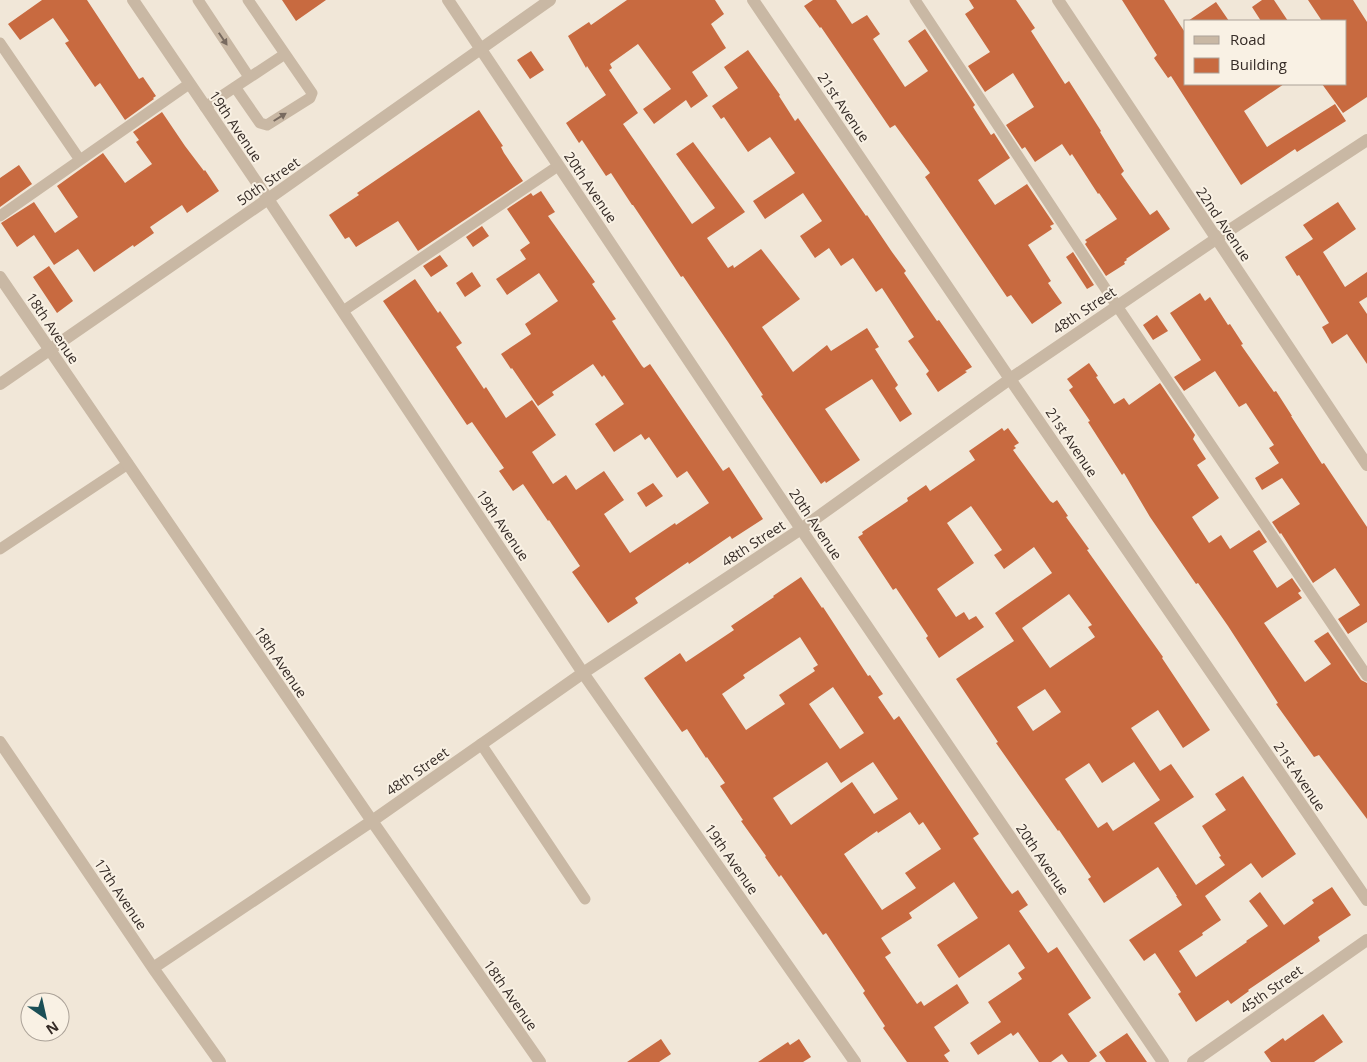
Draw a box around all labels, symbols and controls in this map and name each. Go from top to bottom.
legend [1184,20,1347,85]
text: Road [1230,29,1266,49]
one-way arrow [219,32,228,45]
text: Building [1230,54,1287,74]
street label: 21st Avenue [814,69,874,146]
street label: 19th Avenue [205,87,267,165]
one-way arrow [274,112,287,122]
street label: 20th Avenue [560,148,622,226]
street label: 50th Street [233,152,303,210]
street label: 22nd Avenue [1192,183,1256,265]
street label: 48th Street [1049,282,1119,338]
street label: 18th Avenue [22,289,84,367]
street label: 21st Avenue [1042,404,1102,481]
street label: 20th Avenue [785,485,847,563]
street label: 19th Avenue [472,486,534,564]
street label: 48th Street [717,515,789,571]
street label: 18th Avenue [250,623,312,701]
street label: 21st Avenue [1270,738,1330,815]
street label: 48th Street [382,742,452,800]
street label: 19th Avenue [701,820,763,898]
street label: 20th Avenue [1012,820,1074,898]
street label: 17th Avenue [90,855,152,933]
street label: 18th Avenue [480,956,542,1034]
street label: 45th Street [1236,960,1306,1018]
north arrow [20,992,70,1042]
text: N [43,1017,63,1039]

